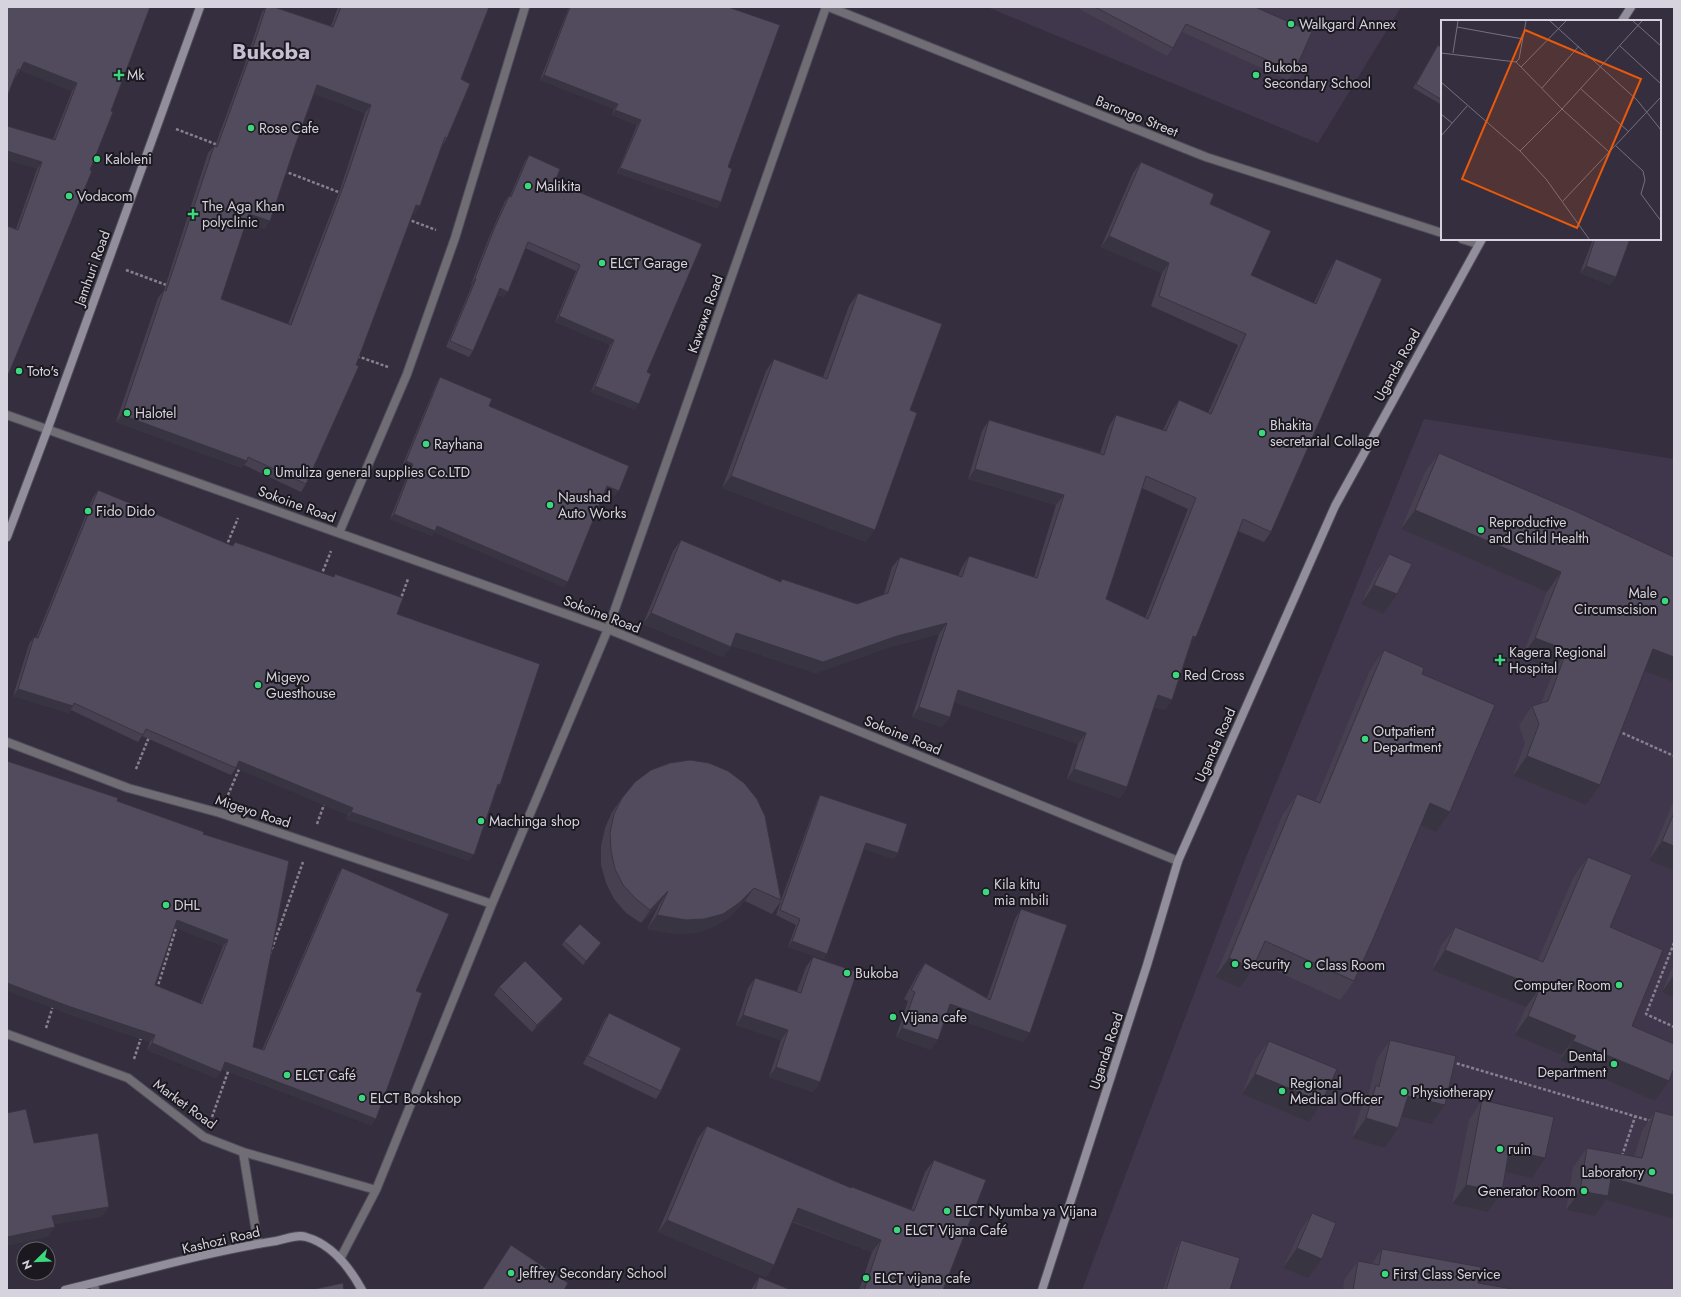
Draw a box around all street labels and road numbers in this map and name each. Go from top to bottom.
street label: Barongo Street [1093,90,1182,142]
street label: Jamhuri Road [68,228,115,310]
street label: Kawawa Road [682,272,728,356]
street label: Uganda Road [1369,325,1425,405]
street label: Sokoine Road [255,481,339,527]
street label: Sokoine Road [560,590,644,638]
street label: Uganda Road [1190,704,1240,786]
street label: Sokoine Road [861,710,945,760]
street label: Migeyo Road [213,789,293,833]
street label: Uganda Road [1084,1010,1128,1092]
street label: Market Road [149,1074,221,1134]
street label: Kashozi Road [180,1221,262,1259]

